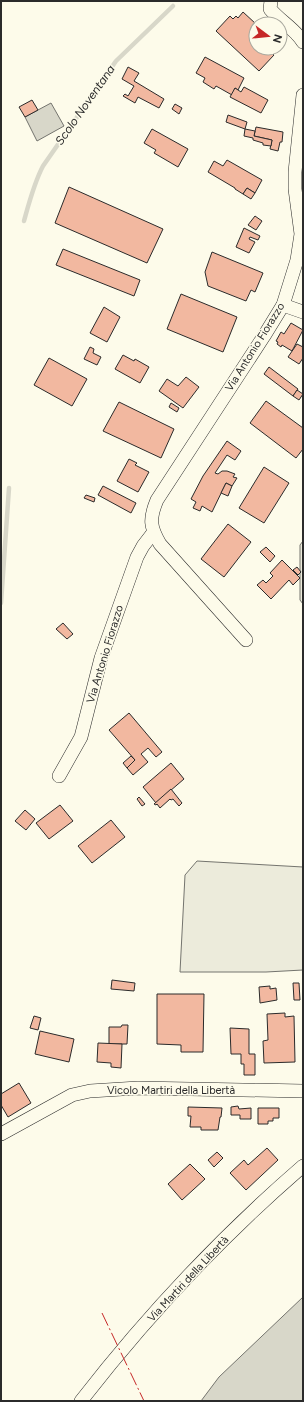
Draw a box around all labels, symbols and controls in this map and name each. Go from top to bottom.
north arrow [248,16,288,56]
text: N [270,33,285,45]
water label: Scolo Noventana [52,62,118,148]
street label: Via Antonio Fiorazzo [223,300,287,394]
street label: Via Antonio Fiorazzo [84,603,126,705]
street label: Vicolo Martiri della Libertà [107,1084,235,1097]
street label: Via Martiri della Libertà [145,1233,231,1325]

